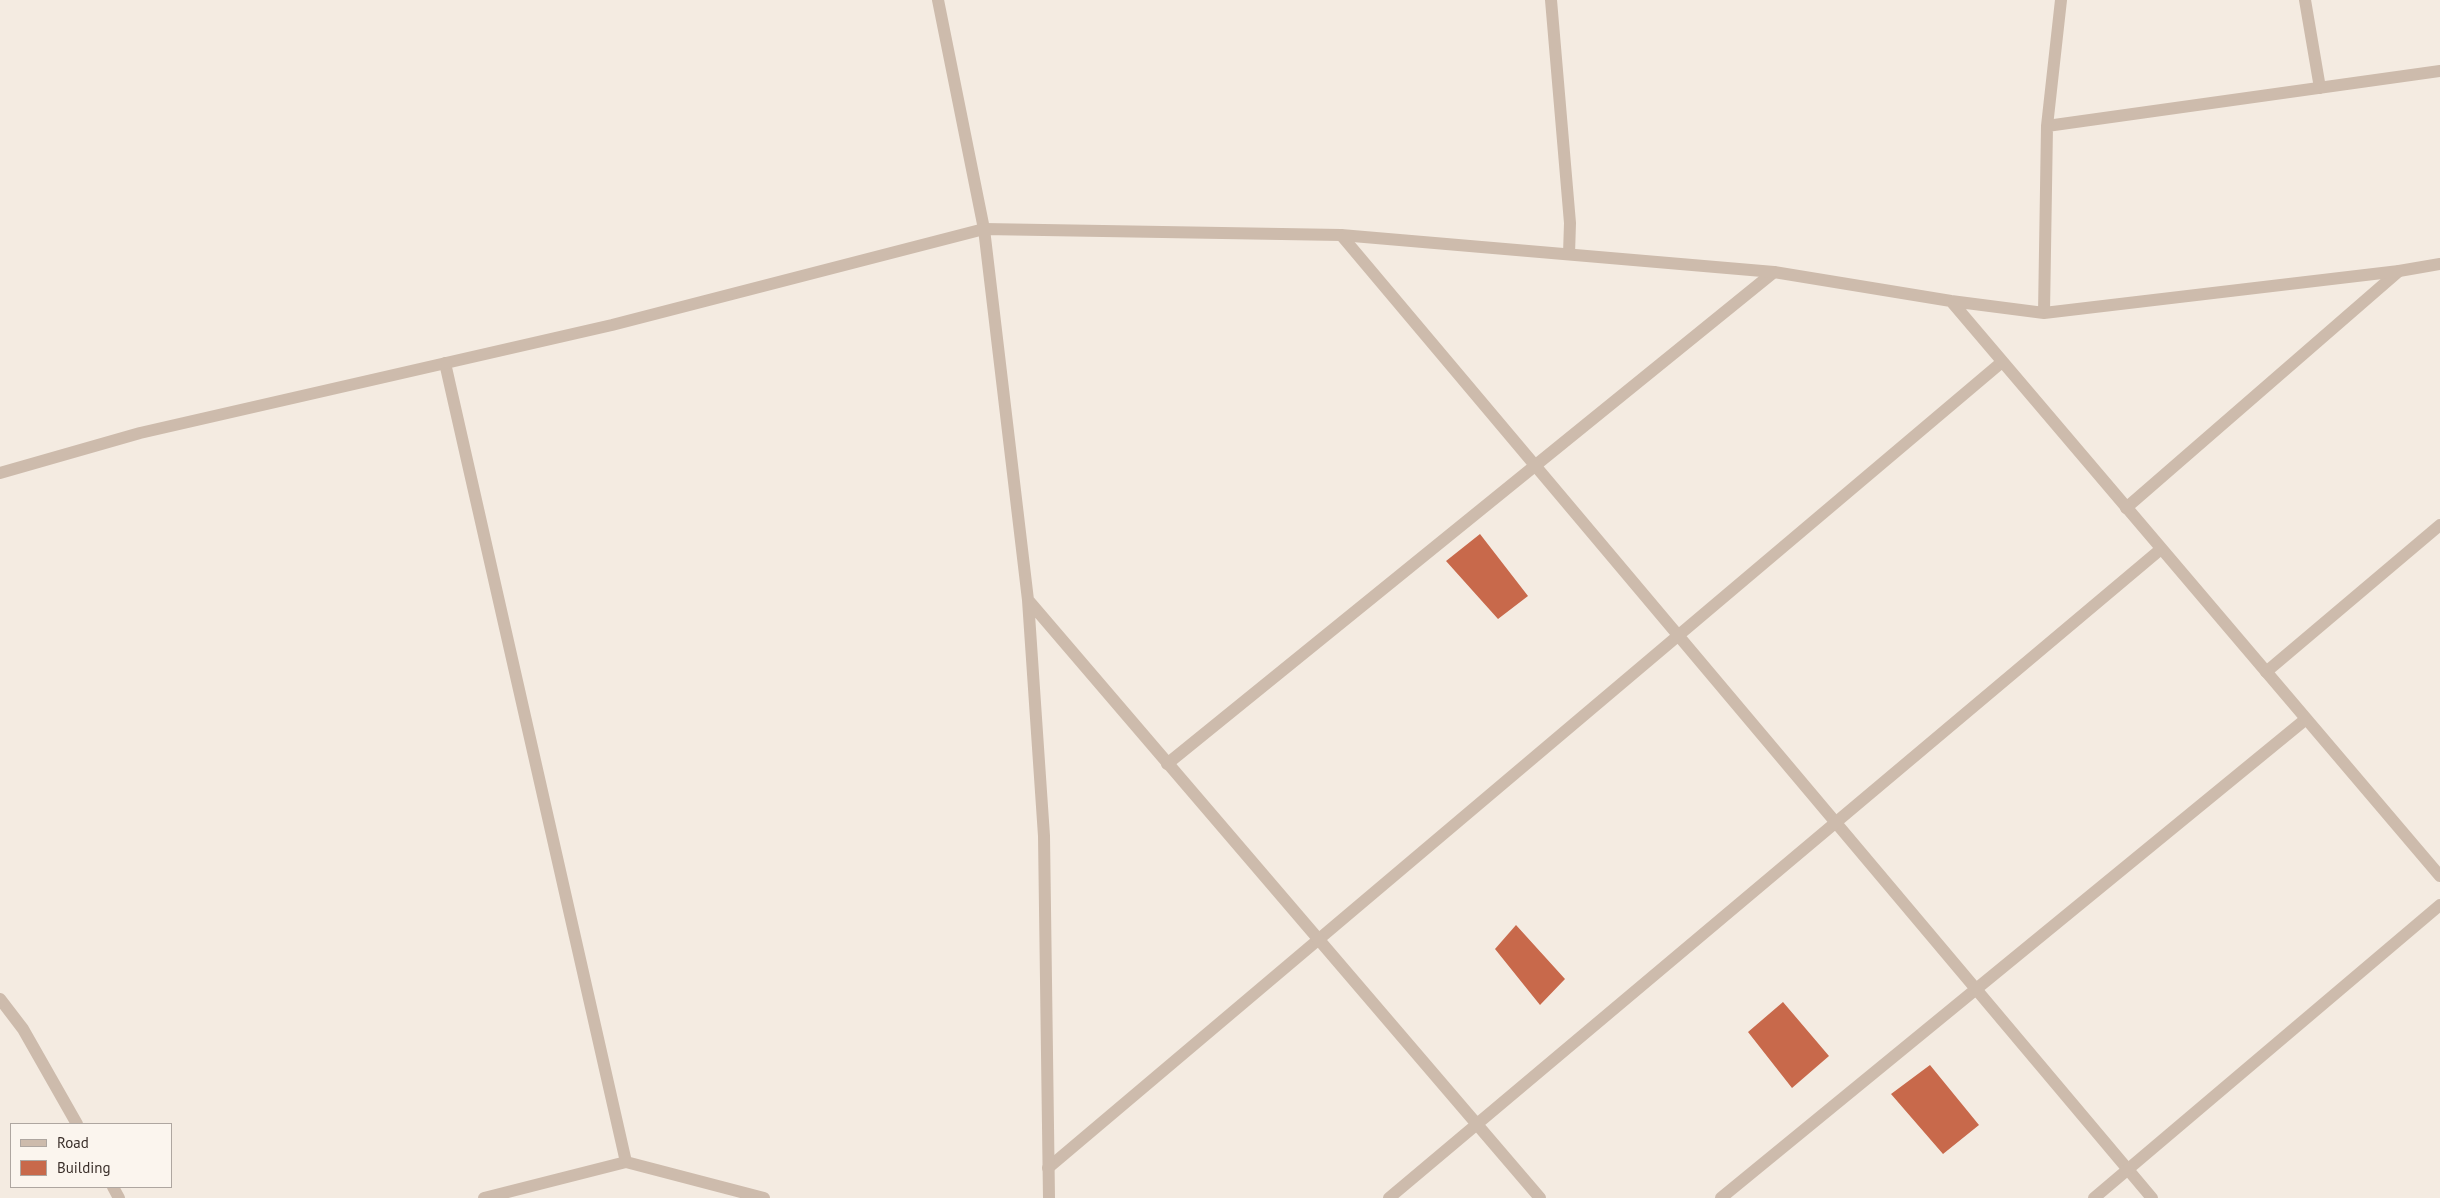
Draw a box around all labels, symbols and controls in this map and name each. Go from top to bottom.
legend [10,1123,172,1188]
text: Road [57,1133,89,1152]
text: Building [57,1158,111,1177]

